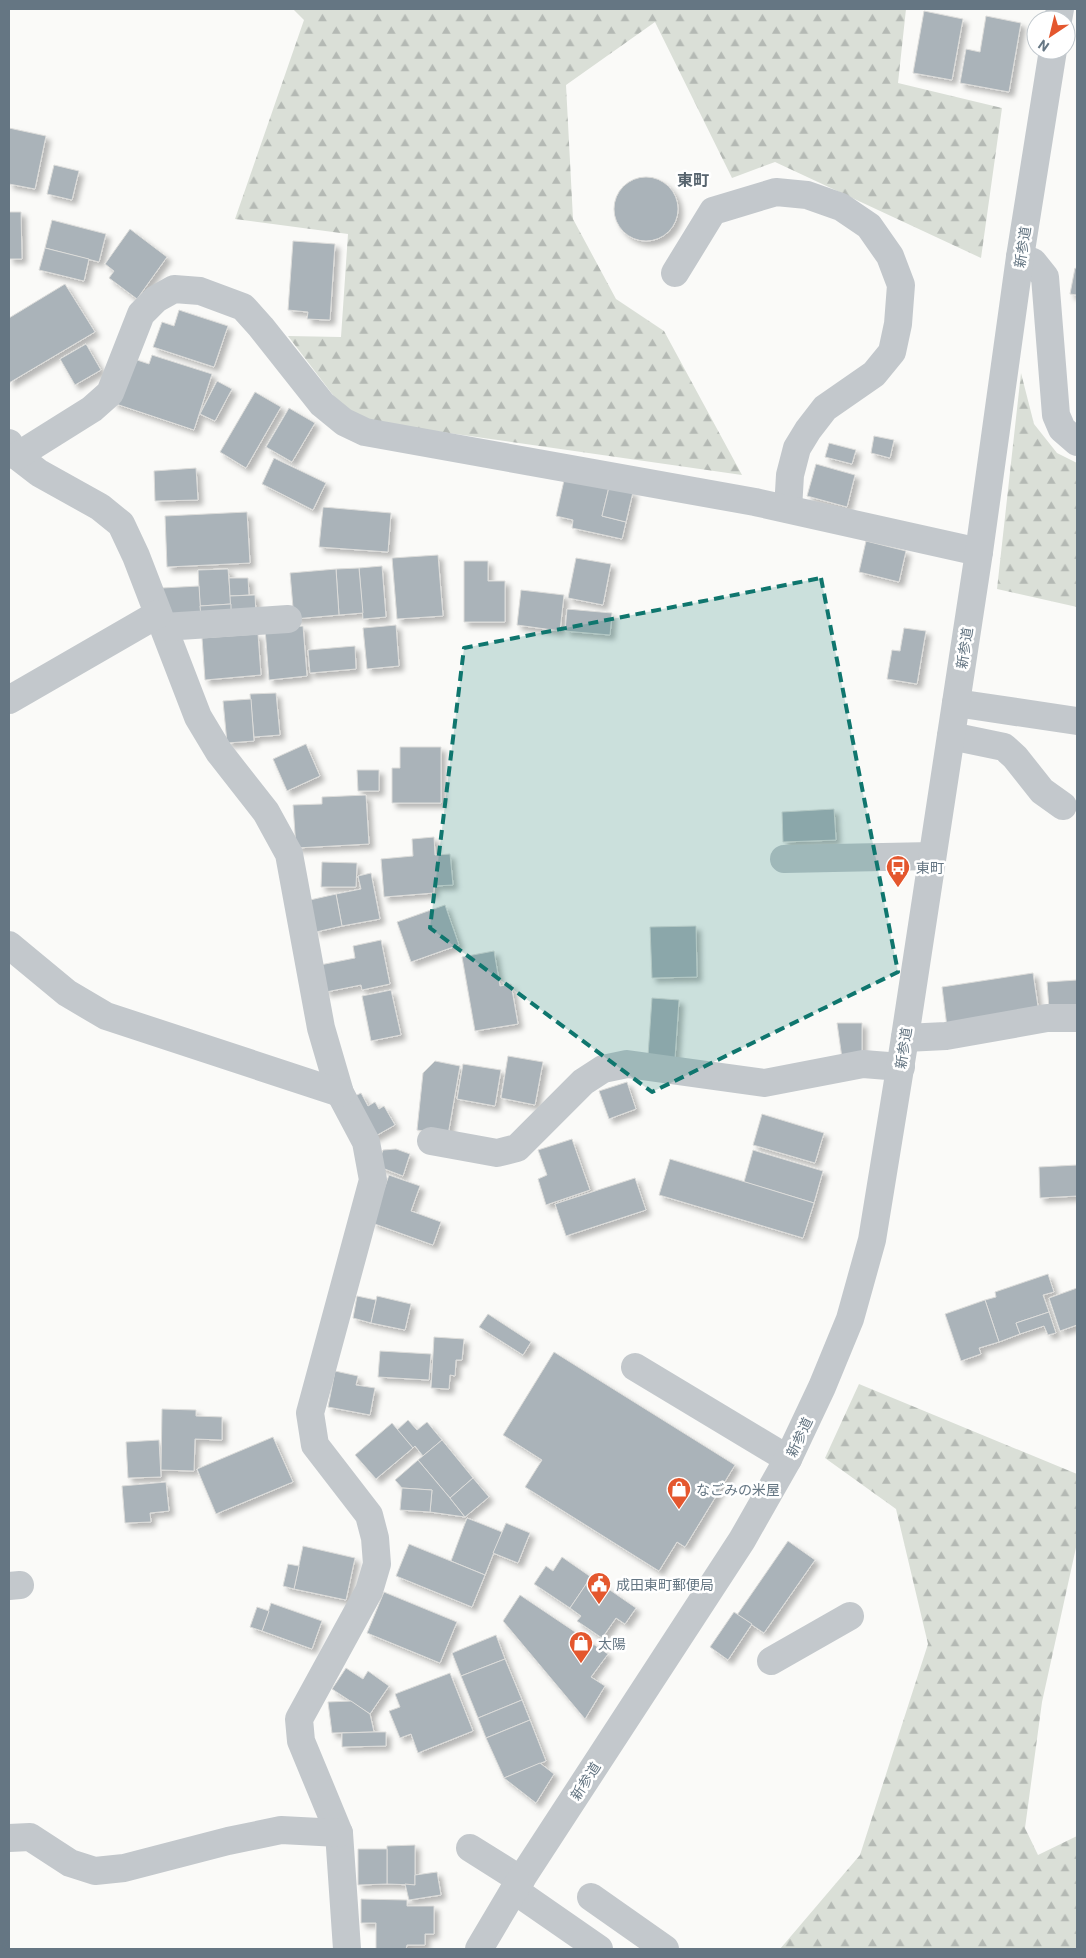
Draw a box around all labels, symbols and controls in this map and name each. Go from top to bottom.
north arrow [1026,10,1076,60]
text: N [1035,36,1052,56]
district label: 東町 [677,170,709,189]
street label: 新参道 [1010,225,1034,269]
street label: 新参道 [952,626,976,670]
bus stop icon: 東町 [885,854,911,888]
place label: 東町 [916,859,944,876]
street label: 新参道 [891,1026,915,1070]
street label: 新参道 [782,1414,816,1460]
shop icon: なごみの米屋 [666,1476,692,1510]
place label: なごみの米屋 [696,1481,780,1498]
public building icon: 成田東町郵便局 [586,1571,612,1605]
place label: 成田東町郵便局 [616,1576,714,1593]
shop icon: 太陽 [568,1630,594,1664]
place label: 太陽 [598,1635,626,1652]
street label: 新参道 [566,1759,604,1803]

